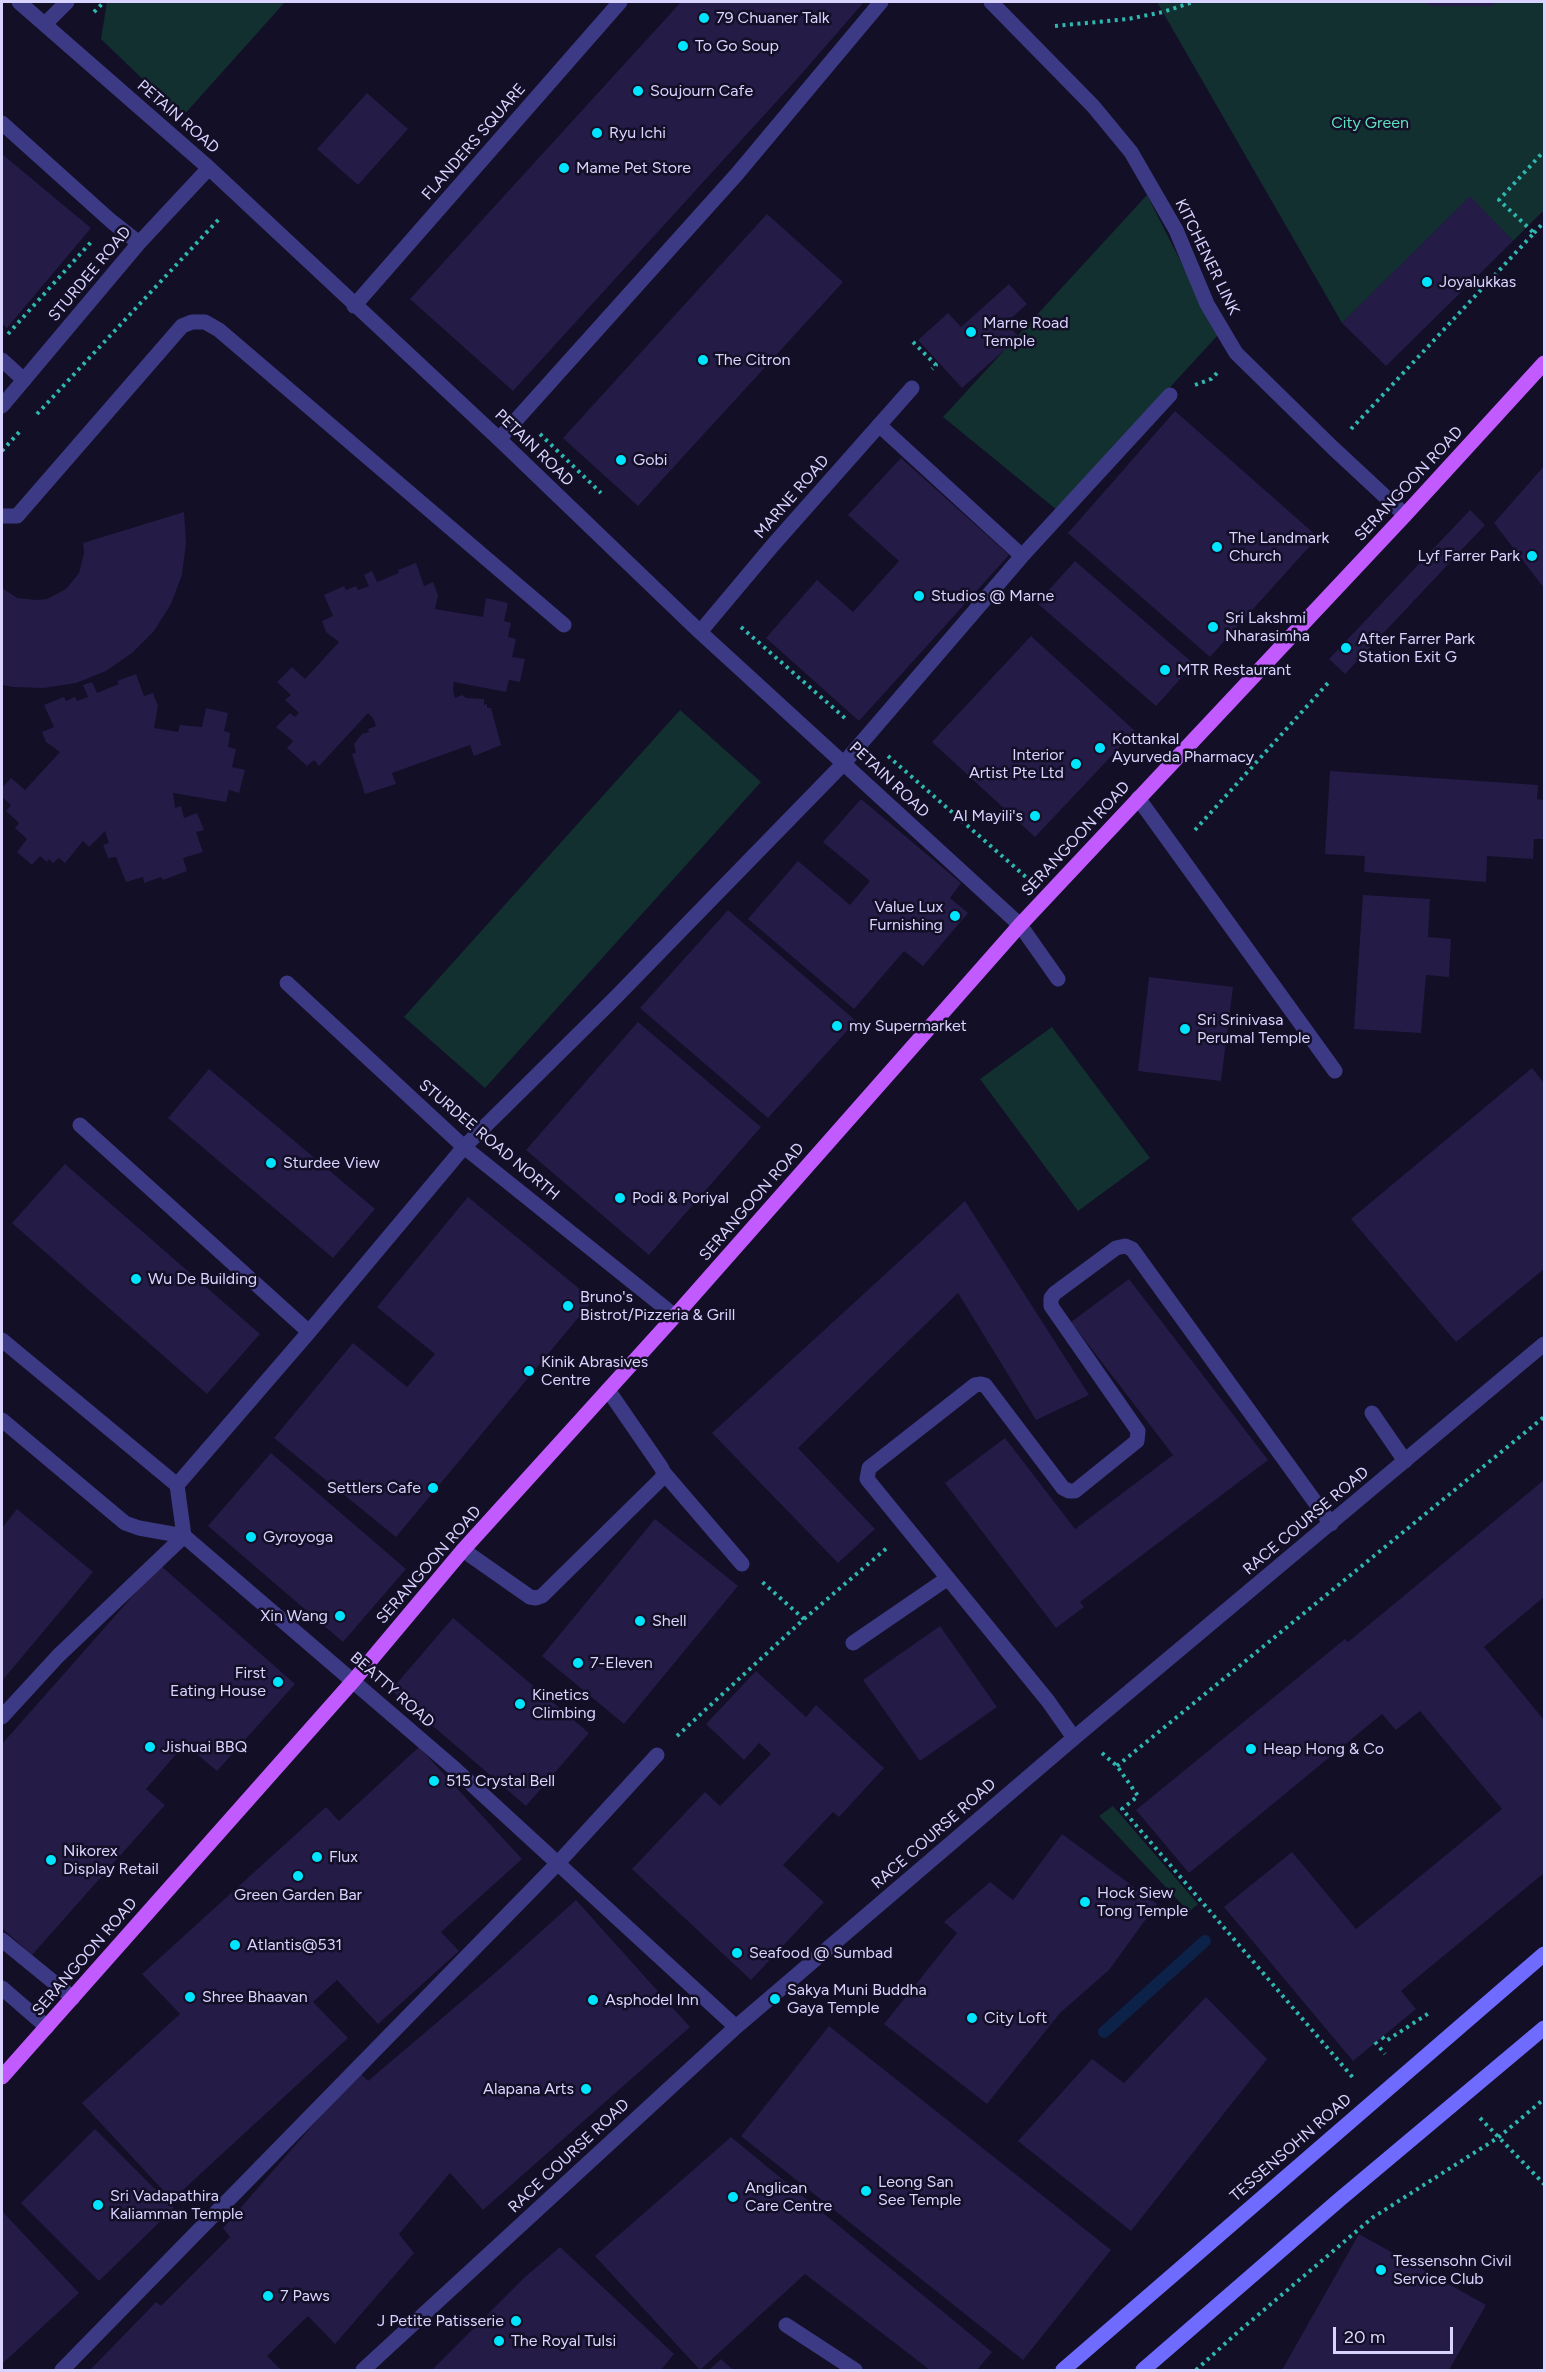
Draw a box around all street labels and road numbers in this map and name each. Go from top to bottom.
street label: PETAIN ROAD [133,76,223,158]
street label: FLANDERS SQUARE [418,80,530,204]
street label: KITCHENER LINK [1171,196,1243,318]
street label: STURDEE ROAD [45,223,135,325]
street label: PETAIN ROAD [491,406,577,490]
street label: SERANGOON ROAD [1351,423,1467,545]
street label: MARNE ROAD [750,451,834,543]
street label: PETAIN ROAD [845,738,933,822]
street label: SERANGOON ROAD [1018,778,1134,900]
street label: STURDEE ROAD NORTH [415,1076,563,1204]
street label: SERANGOON ROAD [695,1139,809,1265]
street label: RACE COURSE ROAD [1239,1463,1373,1579]
street label: SERANGOON ROAD [372,1502,486,1628]
street label: BEATTY ROAD [346,1648,438,1732]
street label: RACE COURSE ROAD [868,1775,1000,1893]
street label: SERANGOON ROAD [28,1894,142,2020]
street label: TESSENSOHN ROAD [1226,2090,1356,2206]
street label: RACE COURSE ROAD [505,2095,633,2217]

